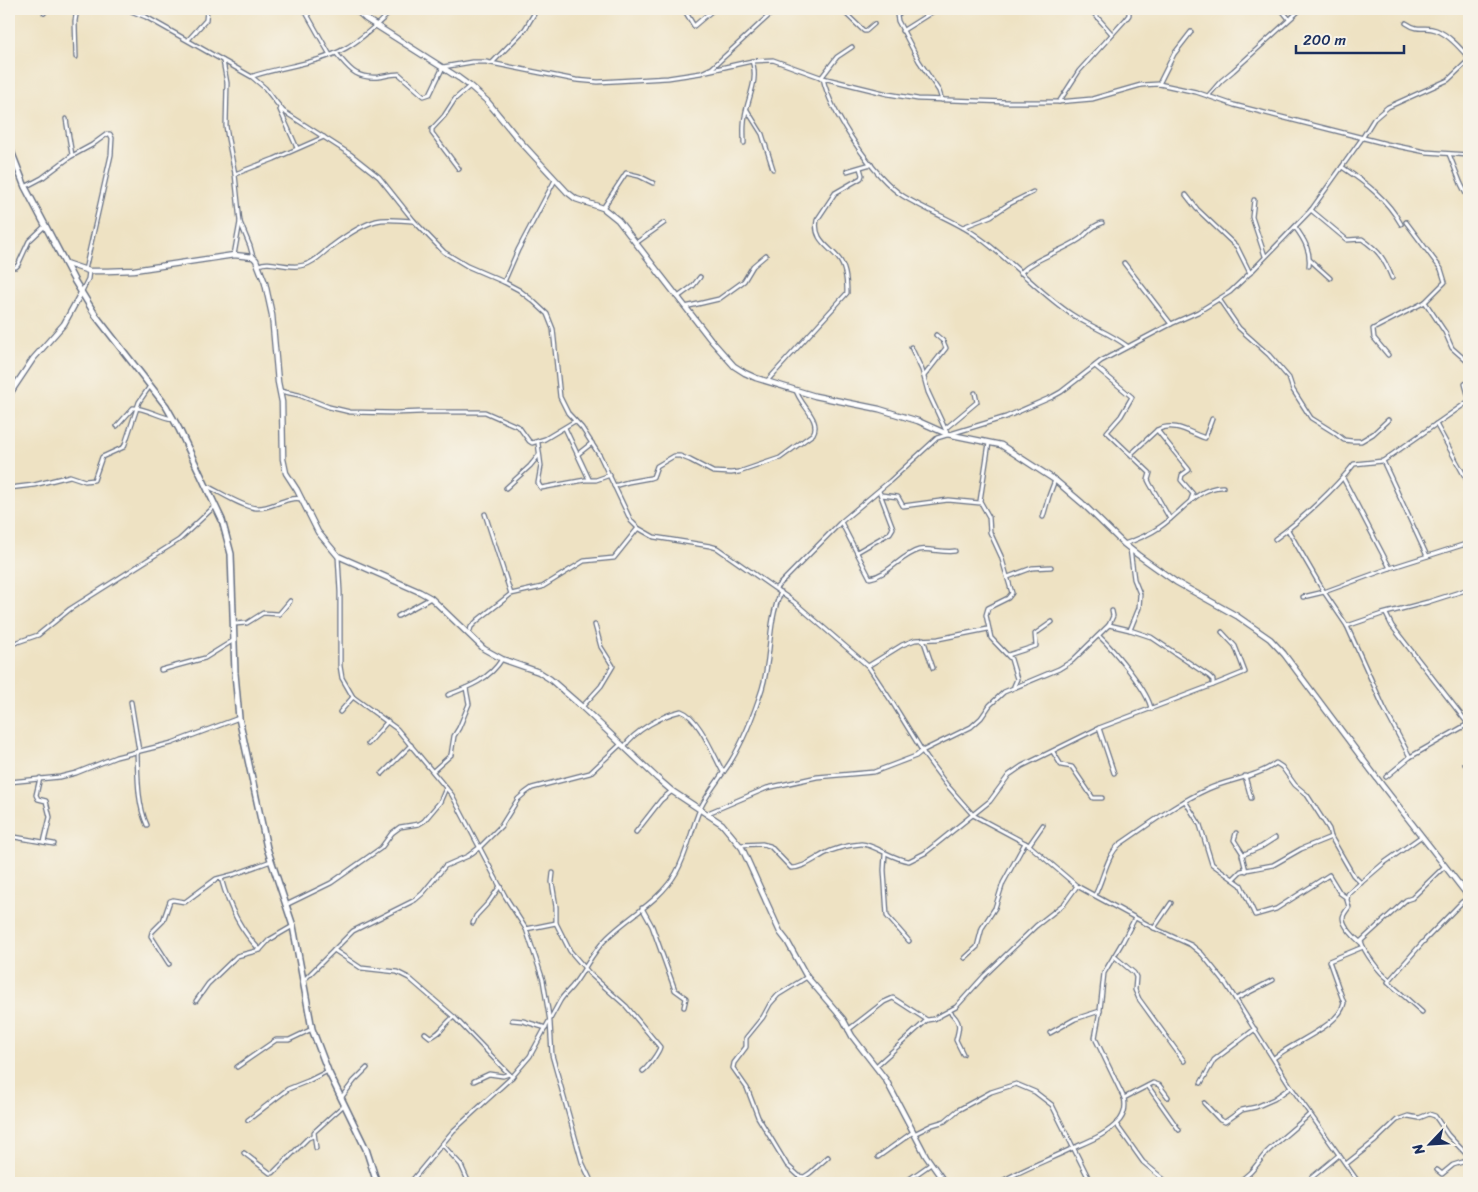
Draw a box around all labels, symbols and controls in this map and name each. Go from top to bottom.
scale bar [1296,22,1403,54]
text: 200 m [1303,27,1347,53]
north arrow [1406,1120,1456,1170]
text: N [1405,1139,1432,1160]

